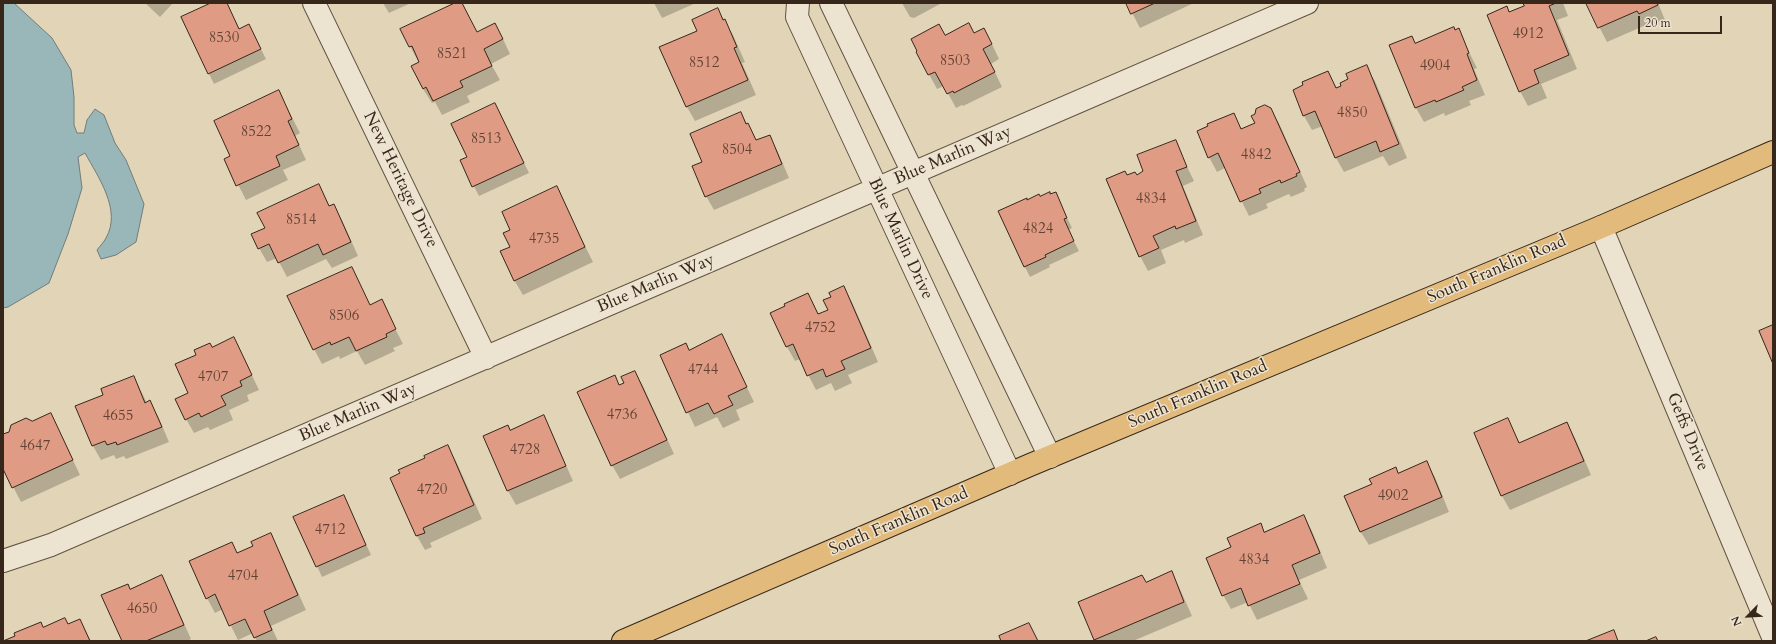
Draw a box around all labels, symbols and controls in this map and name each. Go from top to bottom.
scale bar [1640,8,1724,34]
text: 20 m [1645,15,1671,31]
house number: 4912 [1513,26,1543,44]
house number: 8530 [209,30,239,48]
house number: 8521 [437,46,467,64]
house number: 8503 [940,53,970,71]
house number: 8512 [689,55,719,73]
house number: 4904 [1420,58,1450,76]
house number: 4850 [1337,105,1367,123]
street label: New Heritage Drive [358,109,442,251]
street label: Blue Marlin Way [891,122,1015,190]
house number: 8522 [241,124,271,142]
house number: 8513 [471,131,501,149]
house number: 8504 [722,142,752,160]
house number: 4842 [1241,147,1271,165]
street label: Blue Marlin Drive [863,175,937,303]
house number: 4834 [1136,191,1166,209]
house number: 8514 [286,212,316,230]
house number: 4824 [1023,221,1053,239]
house number: 4735 [529,231,559,249]
street label: South Franklin Road [1424,232,1570,308]
street label: Blue Marlin Way [594,250,718,318]
house number: 8506 [329,308,359,326]
house number: 4752 [805,320,835,338]
street label: South Franklin Road [1125,357,1271,433]
house number: 4744 [688,362,718,380]
house number: 4707 [198,369,228,387]
street label: Blue Marlin Way [296,379,420,447]
street label: Geffs Drive [1661,390,1713,474]
house number: 4736 [607,407,637,425]
house number: 4655 [103,408,133,426]
house number: 4647 [20,438,50,456]
house number: 4728 [510,442,540,460]
house number: 4720 [417,482,447,500]
street label: South Franklin Road [826,484,972,560]
house number: 4902 [1378,488,1408,506]
house number: 4712 [315,522,345,540]
house number: 4834 [1239,552,1269,570]
house number: 4704 [228,568,258,586]
north arrow [1728,596,1768,636]
house number: 4650 [127,601,157,619]
text: N [1728,614,1745,629]

